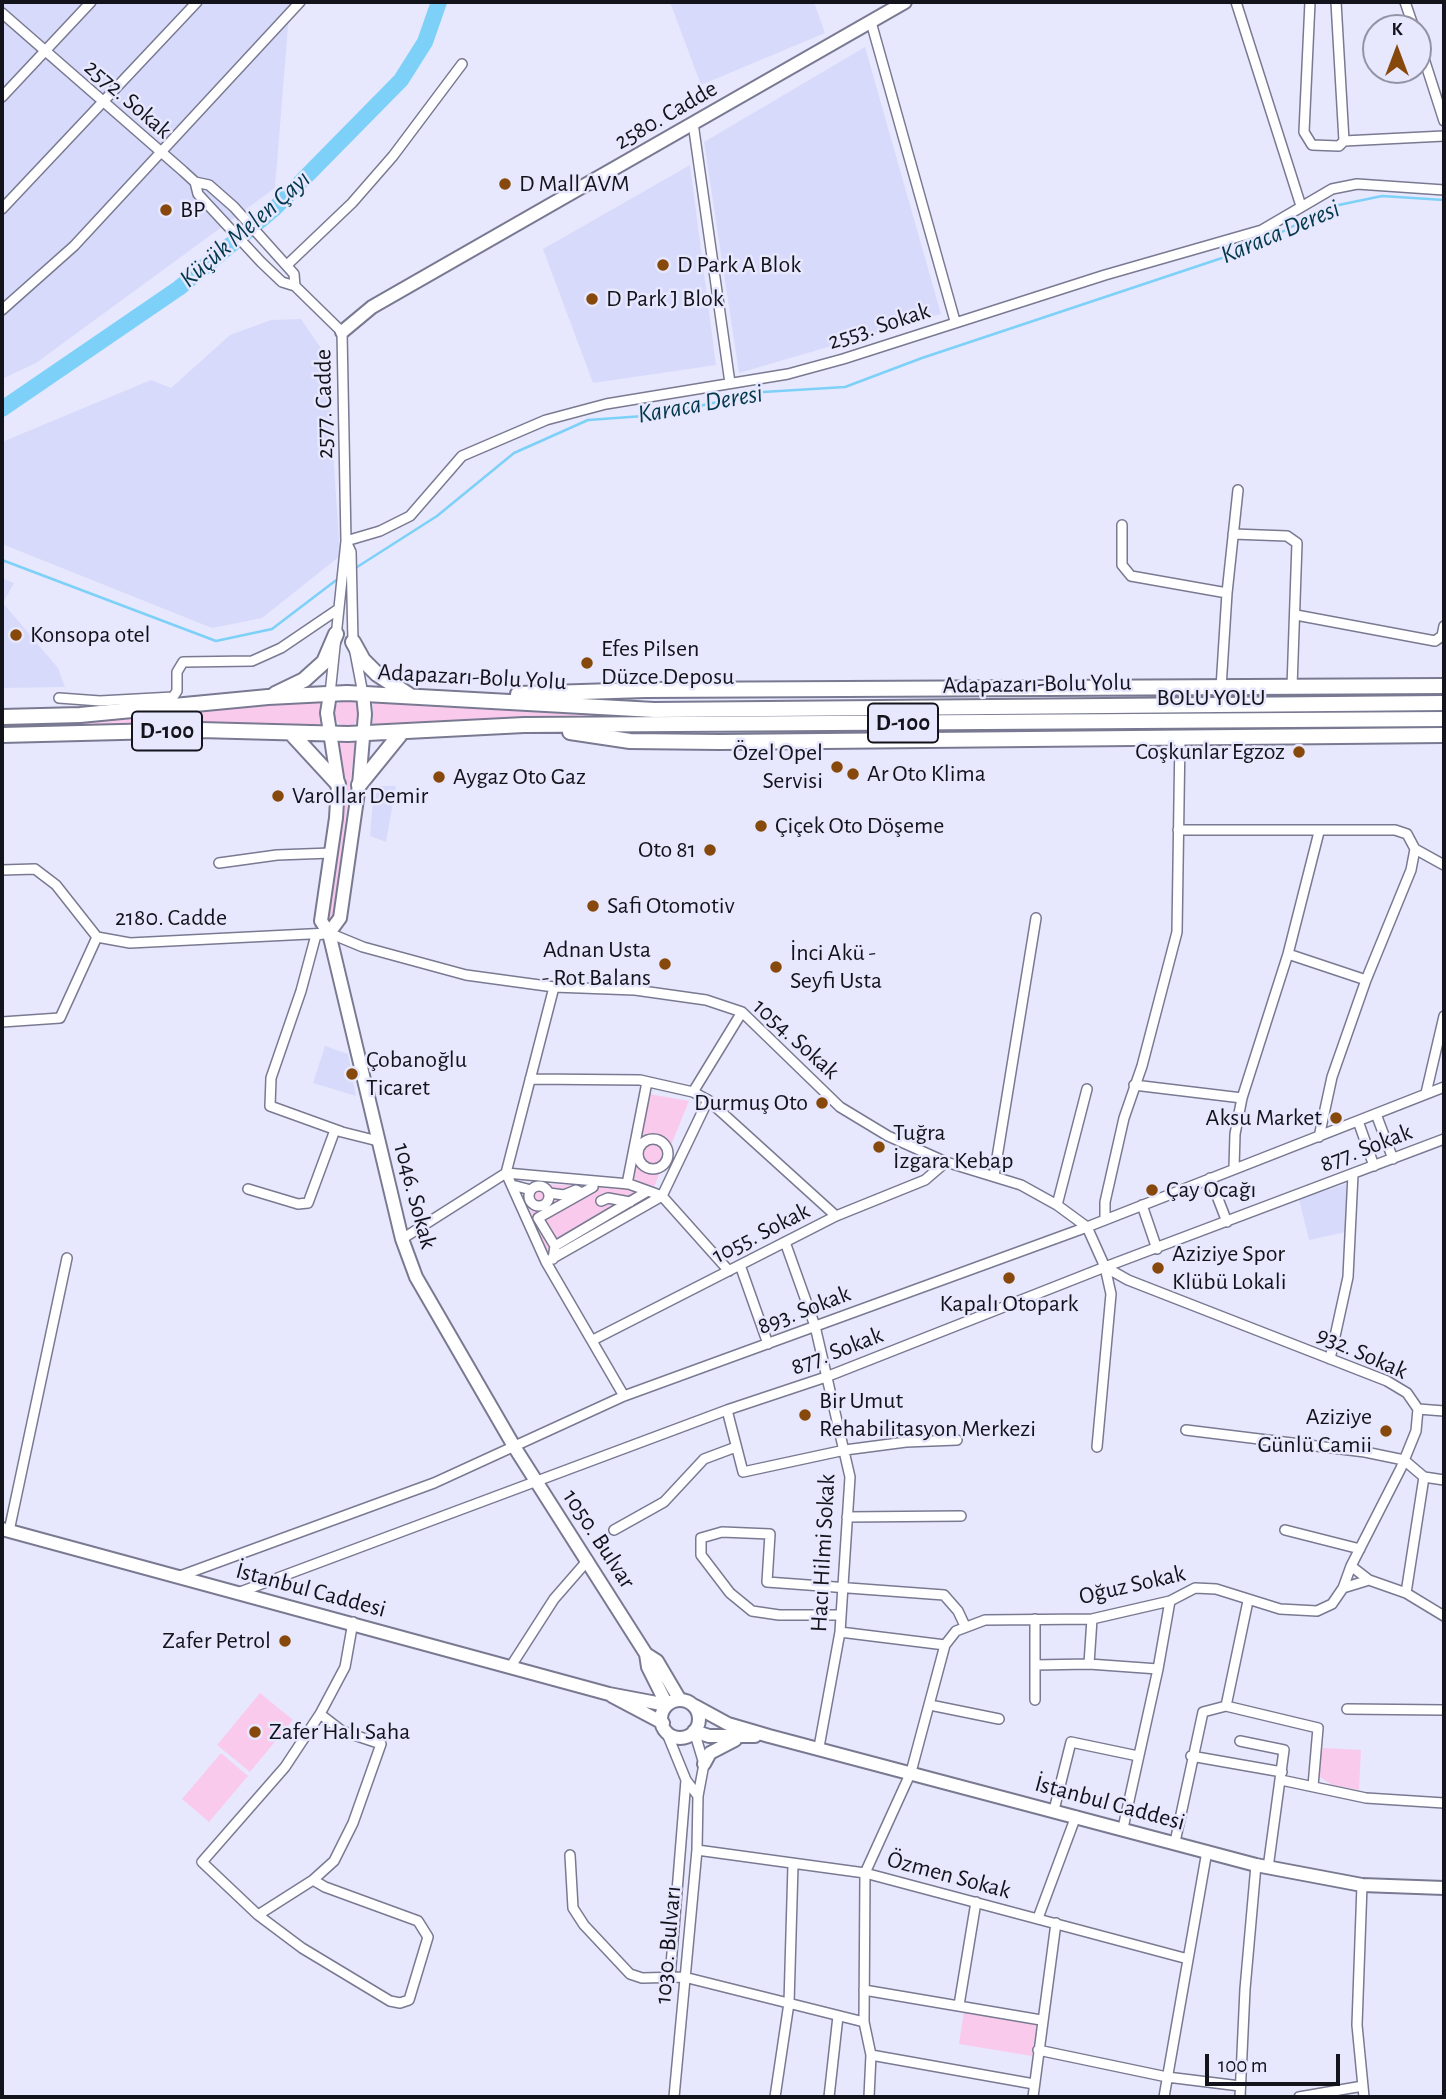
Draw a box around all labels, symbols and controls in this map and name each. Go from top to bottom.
north arrow [1362,14,1432,84]
text: K [1391,20,1403,39]
street label: 2572. Sokak [78,53,178,145]
street label: 2580. Cadde [609,74,723,156]
water label: Küçük Melen Çayı [173,164,317,294]
place label: D Mall AVM [519,170,630,198]
marker: D Mall AVM [497,176,513,192]
water label: Karaca Deresi [1216,193,1344,271]
place label: BP [180,196,205,224]
marker: BP [158,202,174,218]
place label: D Park A Blok [677,251,801,279]
marker: D Park A Blok [655,257,671,273]
place label: D Park J Blok [606,285,724,313]
marker: D Park J Blok [584,291,600,307]
street label: 2553. Sokak [824,296,934,356]
street label: 2577. Cadde [309,349,339,459]
water label: Karaca Deresi [635,378,765,430]
place label: Konsopa otel [30,621,151,649]
marker: Konsopa otel [8,627,24,643]
place label: Efes Pilsen Düzce Deposu [601,635,734,691]
marker: Efes Pilsen Düzce Deposu [579,655,595,671]
street label: Adapazarı-Bolu Yolu [377,658,567,696]
street label: Adapazarı-Bolu Yolu [942,668,1132,700]
street label: BOLU YOLU [1156,684,1266,712]
road number: D-100 [868,704,938,743]
road number: D-100 [132,712,202,750]
place label: Coşkunlar Egzoz [1135,738,1285,766]
place label: Özel Opel Servisi [733,739,823,795]
marker: Coşkunlar Egzoz [1291,744,1307,760]
marker: Özel Opel Servisi [829,759,845,775]
place label: Ar Oto Klima [867,760,986,788]
place label: Aygaz Oto Gaz [453,763,586,791]
marker: Ar Oto Klima [845,766,861,782]
marker: Aygaz Oto Gaz [431,769,447,785]
place label: Varollar Demir [292,782,428,810]
marker: Varollar Demir [270,788,286,804]
place label: Çiçek Oto Döşeme [775,812,944,840]
marker: Çiçek Oto Döşeme [753,818,769,834]
place label: Oto 81 [638,836,696,864]
marker: Oto 81 [702,842,718,858]
place label: Safi Otomotiv [607,892,735,920]
marker: Safi Otomotiv [585,898,601,914]
street label: 2180. Cadde [115,904,227,932]
place label: Adnan Usta - Rot Balans [542,936,651,992]
place label: İnci Akü - Seyfi Usta [790,939,882,995]
marker: Adnan Usta - Rot Balans [657,956,673,972]
marker: İnci Akü - Seyfi Usta [768,959,784,975]
street label: 1054. Sokak [747,992,845,1086]
place label: Çobanoğlu Ticaret [366,1046,467,1102]
marker: Çobanoğlu Ticaret [344,1066,360,1082]
place label: Durmuş Oto [694,1089,808,1117]
marker: Durmuş Oto [814,1095,830,1111]
place label: Aksu Market [1206,1104,1322,1132]
marker: Aksu Market [1328,1110,1344,1126]
street label: 877. Sokak [1316,1117,1416,1179]
place label: Tuğra İzgara Kebap [893,1119,1013,1175]
marker: Tuğra İzgara Kebap [871,1139,887,1155]
street label: 1046. Sokak [387,1140,443,1252]
place label: Çay Ocağı [1166,1176,1256,1204]
marker: Çay Ocağı [1144,1182,1160,1198]
street label: 1055. Sokak [707,1196,815,1270]
place label: Aziziye Spor Klübü Lokali [1172,1240,1287,1296]
marker: Aziziye Spor Klübü Lokali [1150,1260,1166,1276]
marker: Kapalı Otopark [1001,1270,1017,1286]
street label: 893. Sokak [754,1279,854,1341]
place label: Kapalı Otopark [939,1290,1079,1318]
street label: 877. Sokak [787,1320,887,1382]
street label: 932. Sokak [1312,1320,1412,1386]
place label: Bir Umut Rehabilitasyon Merkezi [819,1387,1036,1443]
place label: Aziziye Günlü Camii [1257,1403,1372,1459]
marker: Bir Umut Rehabilitasyon Merkezi [797,1407,813,1423]
marker: Aziziye Günlü Camii [1378,1423,1394,1439]
street label: Hacı Hilmi Sokak [804,1473,842,1633]
street label: 1050. Bulvar [556,1484,642,1594]
street label: İstanbul Caddesi [233,1556,389,1624]
street label: Oğuz Sokak [1076,1559,1188,1611]
place label: Zafer Petrol [162,1627,271,1655]
marker: Zafer Petrol [277,1633,293,1649]
place label: Zafer Halı Saha [269,1718,410,1746]
marker: Zafer Halı Saha [247,1724,263,1740]
street label: İstanbul Caddesi [1032,1769,1188,1837]
street label: Özmen Sokak [884,1845,1014,1905]
street label: 1030. Bulvarı [649,1885,687,2005]
scale bar [1208,2039,1343,2084]
text: 100 m [1218,2055,1268,2076]

